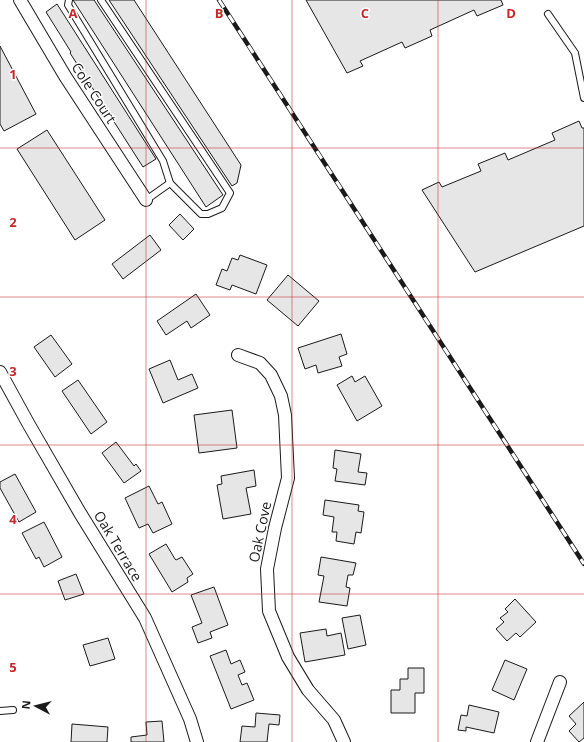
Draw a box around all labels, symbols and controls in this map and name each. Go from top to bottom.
text: A [69,4,78,22]
text: B [215,4,224,22]
text: C [361,4,369,22]
text: D [506,4,516,22]
street label: Cole Court [68,59,121,127]
text: 1 [9,65,17,83]
text: 2 [9,213,17,231]
text: 3 [9,362,17,380]
street label: Oak Cove [244,500,275,564]
street label: Oak Terrace [90,507,147,585]
text: 4 [9,510,17,528]
text: 5 [9,658,17,676]
north arrow [16,686,56,726]
text: N [18,699,34,710]

